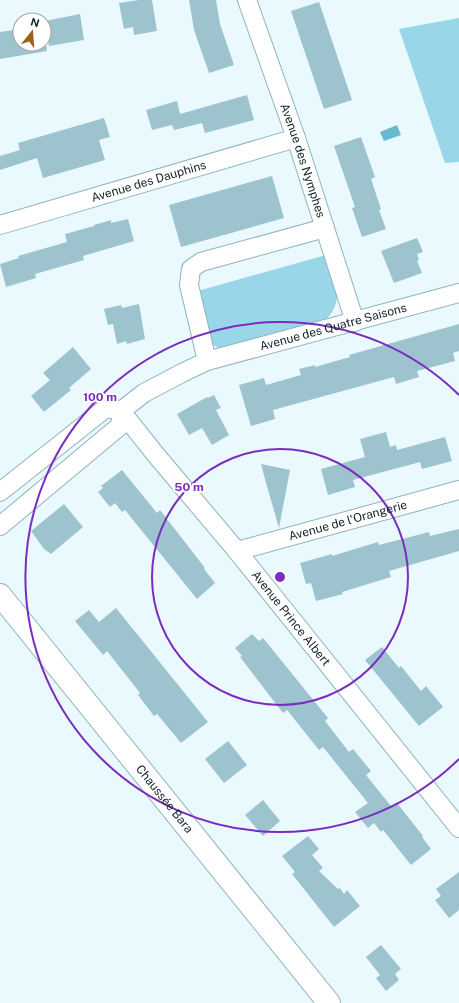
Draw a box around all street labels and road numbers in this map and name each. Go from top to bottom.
street label: Avenue des Nymphes [277,101,328,220]
street label: Avenue des Dauphins [90,158,208,205]
street label: Avenue des Quatre Saisons [258,300,408,353]
street label: Avenue de l'Orangerie [287,498,409,543]
street label: Avenue Prince Albert [249,568,333,669]
street label: Chaussée Bara [133,762,196,836]

